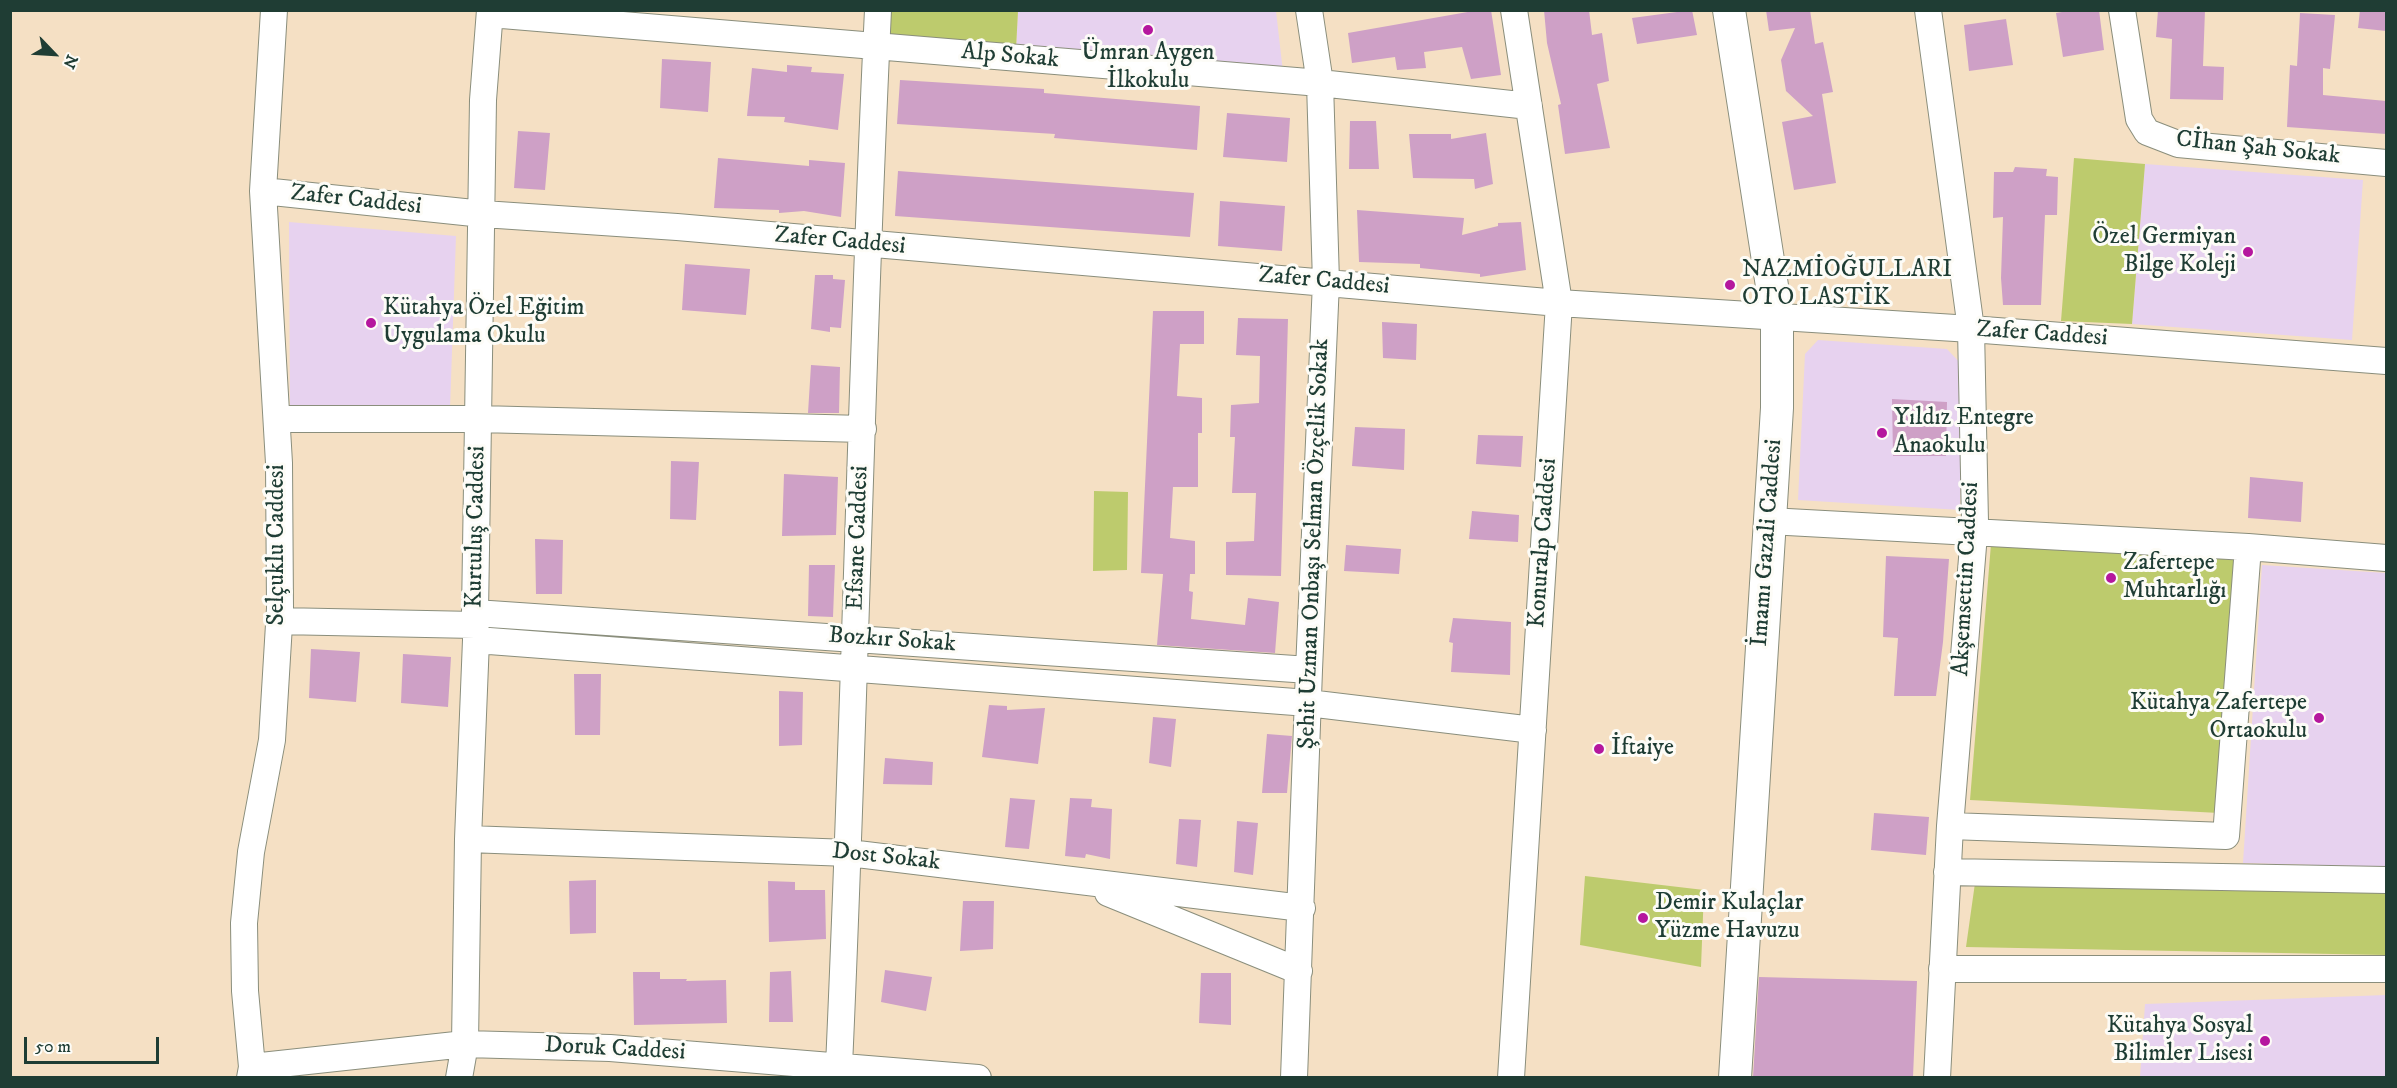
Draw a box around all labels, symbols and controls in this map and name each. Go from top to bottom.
marker: Ümran Aygen İlkokulu [1141,23,1155,37]
north arrow [24,24,84,84]
street label: Alp Sokak [960,38,1060,76]
place label: Ümran Aygen İlkokulu [1081,40,1215,96]
text: N [58,51,82,72]
street label: Cİhan Şah Sokak [2174,126,2342,172]
street label: Zafer Caddesi [289,180,423,222]
street label: Zafer Caddesi [773,222,907,262]
place label: Özel Germiyan Bilge Koleji [2092,224,2236,280]
marker: Özel Germiyan Bilge Koleji [2241,245,2255,259]
place label: NAZMİOĞULLARI OTO LASTİK [1742,257,1952,313]
street label: Zafer Caddesi [1257,262,1391,302]
marker: NAZMİOĞULLARI OTO LASTİK [1723,278,1737,292]
place label: Kütahya Özel Eğitim Uygulama Okulu [383,295,585,351]
marker: Kütahya Özel Eğitim Uygulama Okulu [364,316,378,330]
street label: Zafer Caddesi [1975,316,2109,354]
street label: Şehit Uzman Onbaşı Selman Özçelik Sokak [1293,338,1337,750]
place label: Yıldız Entegre Anaokulu [1894,405,2034,461]
marker: Yıldız Entegre Anaokulu [1875,426,1889,440]
street label: İmamı Gazali Caddesi [1746,438,1790,648]
street label: Kurtuluş Caddesi [461,445,493,609]
street label: Konuralp Caddesi [1524,457,1564,629]
street label: Selçuklu Caddesi [264,464,292,626]
street label: Efsane Caddesi [842,465,876,611]
street label: Akşemsettin Caddesi [1948,481,1986,677]
place label: Zafertepe Muhtarlığı [2123,550,2227,606]
marker: Zafertepe Muhtarlığı [2104,571,2118,585]
street label: Bozkır Sokak [827,622,957,660]
place label: Kütahya Zafertepe Ortaokulu [2130,690,2307,746]
marker: Kütahya Zafertepe Ortaokulu [2312,711,2326,725]
place label: İftaiye [1611,735,1674,763]
marker: İftaiye [1592,742,1606,756]
street label: Dost Sokak [831,838,941,878]
place label: Demir Kulaçlar Yüzme Havuzu [1655,890,1803,946]
marker: Demir Kulaçlar Yüzme Havuzu [1636,911,1650,925]
place label: Kütahya Sosyal Bilimler Lisesi [2107,1013,2253,1069]
scale bar [27,1025,162,1063]
street label: Doruk Caddesi [544,1032,686,1068]
marker: Kütahya Sosyal Bilimler Lisesi [2258,1034,2272,1048]
text: 50 m [35,1036,71,1058]

